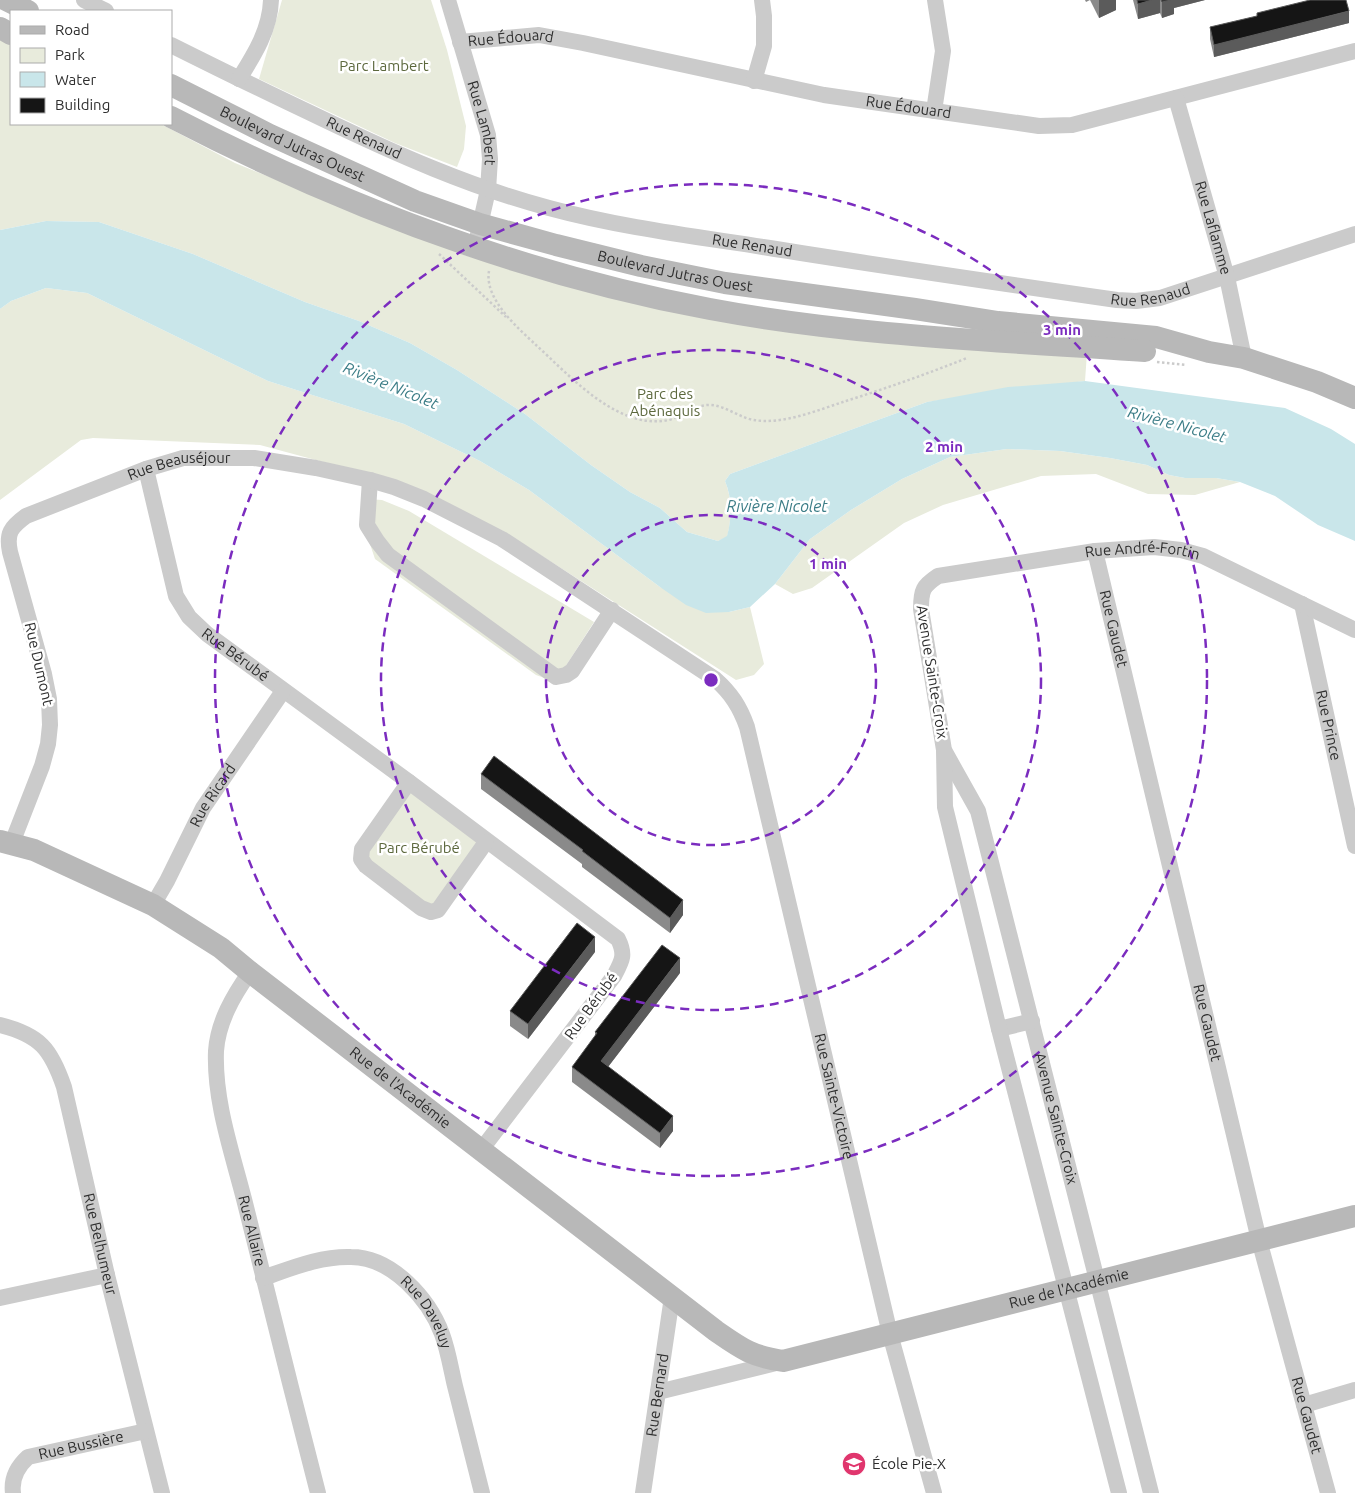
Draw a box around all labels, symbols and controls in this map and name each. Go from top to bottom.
legend [10,10,172,125]
text: Road [55,21,90,38]
street label: Rue Édouard [467,26,555,49]
text: Park [55,46,85,63]
park label: Parc Lambert [339,57,429,74]
text: Water [55,71,96,88]
street label: Rue Lambert [464,79,499,166]
street label: Rue Édouard [865,92,953,121]
text: Building [55,96,110,113]
street label: Boulevard Jutras Ouest [217,102,368,185]
street label: Rue Renaud [324,113,404,162]
street label: Rue Laflamme [1192,179,1235,276]
street label: Rue Renaud [711,230,794,260]
street label: Boulevard Jutras Ouest [596,247,754,295]
street label: Rue Renaud [1110,280,1192,309]
text: 3 min [1043,321,1081,338]
water label: Rivière Nicolet [341,358,442,413]
park label: Parc des Abénaquis [630,385,700,419]
water label: Rivière Nicolet [1126,402,1229,446]
text: 2 min [925,438,963,455]
street label: Rue Beauséjour [125,449,231,483]
water label: Rivière Nicolet [726,497,828,515]
street label: Rue André-Fortin [1084,538,1202,563]
text: 1 min [809,555,847,572]
street label: Rue Gaudet [1097,588,1131,669]
street label: Avenue Sainte-Croix [914,604,952,740]
street label: Rue Dumont [22,621,57,707]
street label: Rue Bérubé [199,624,272,684]
centre of rings [702,671,720,689]
street label: Rue Prince [1313,688,1345,762]
street label: Rue Ricard [186,760,239,830]
park label: Parc Bérubé [378,839,460,856]
street label: Rue Bérubé [561,969,621,1043]
street label: Rue Gaudet [1190,982,1225,1063]
street label: Rue Sainte-Victoire [811,1032,858,1161]
street label: Rue de l'Académie [347,1043,454,1132]
street label: Avenue Sainte-Croix [1032,1051,1082,1187]
street label: Rue Belhumeur [81,1192,121,1297]
street label: Rue Allaire [235,1193,269,1268]
street label: Rue de l'Académie [1007,1265,1131,1311]
street label: Rue Daveluy [398,1272,455,1350]
street label: Rue Bernard [642,1352,672,1438]
street label: Rue Gaudet [1289,1375,1326,1456]
street label: Rue Bussière [37,1427,125,1462]
school or university icon: École Pie-X [841,1451,867,1477]
place label: École Pie-X [872,1455,946,1472]

